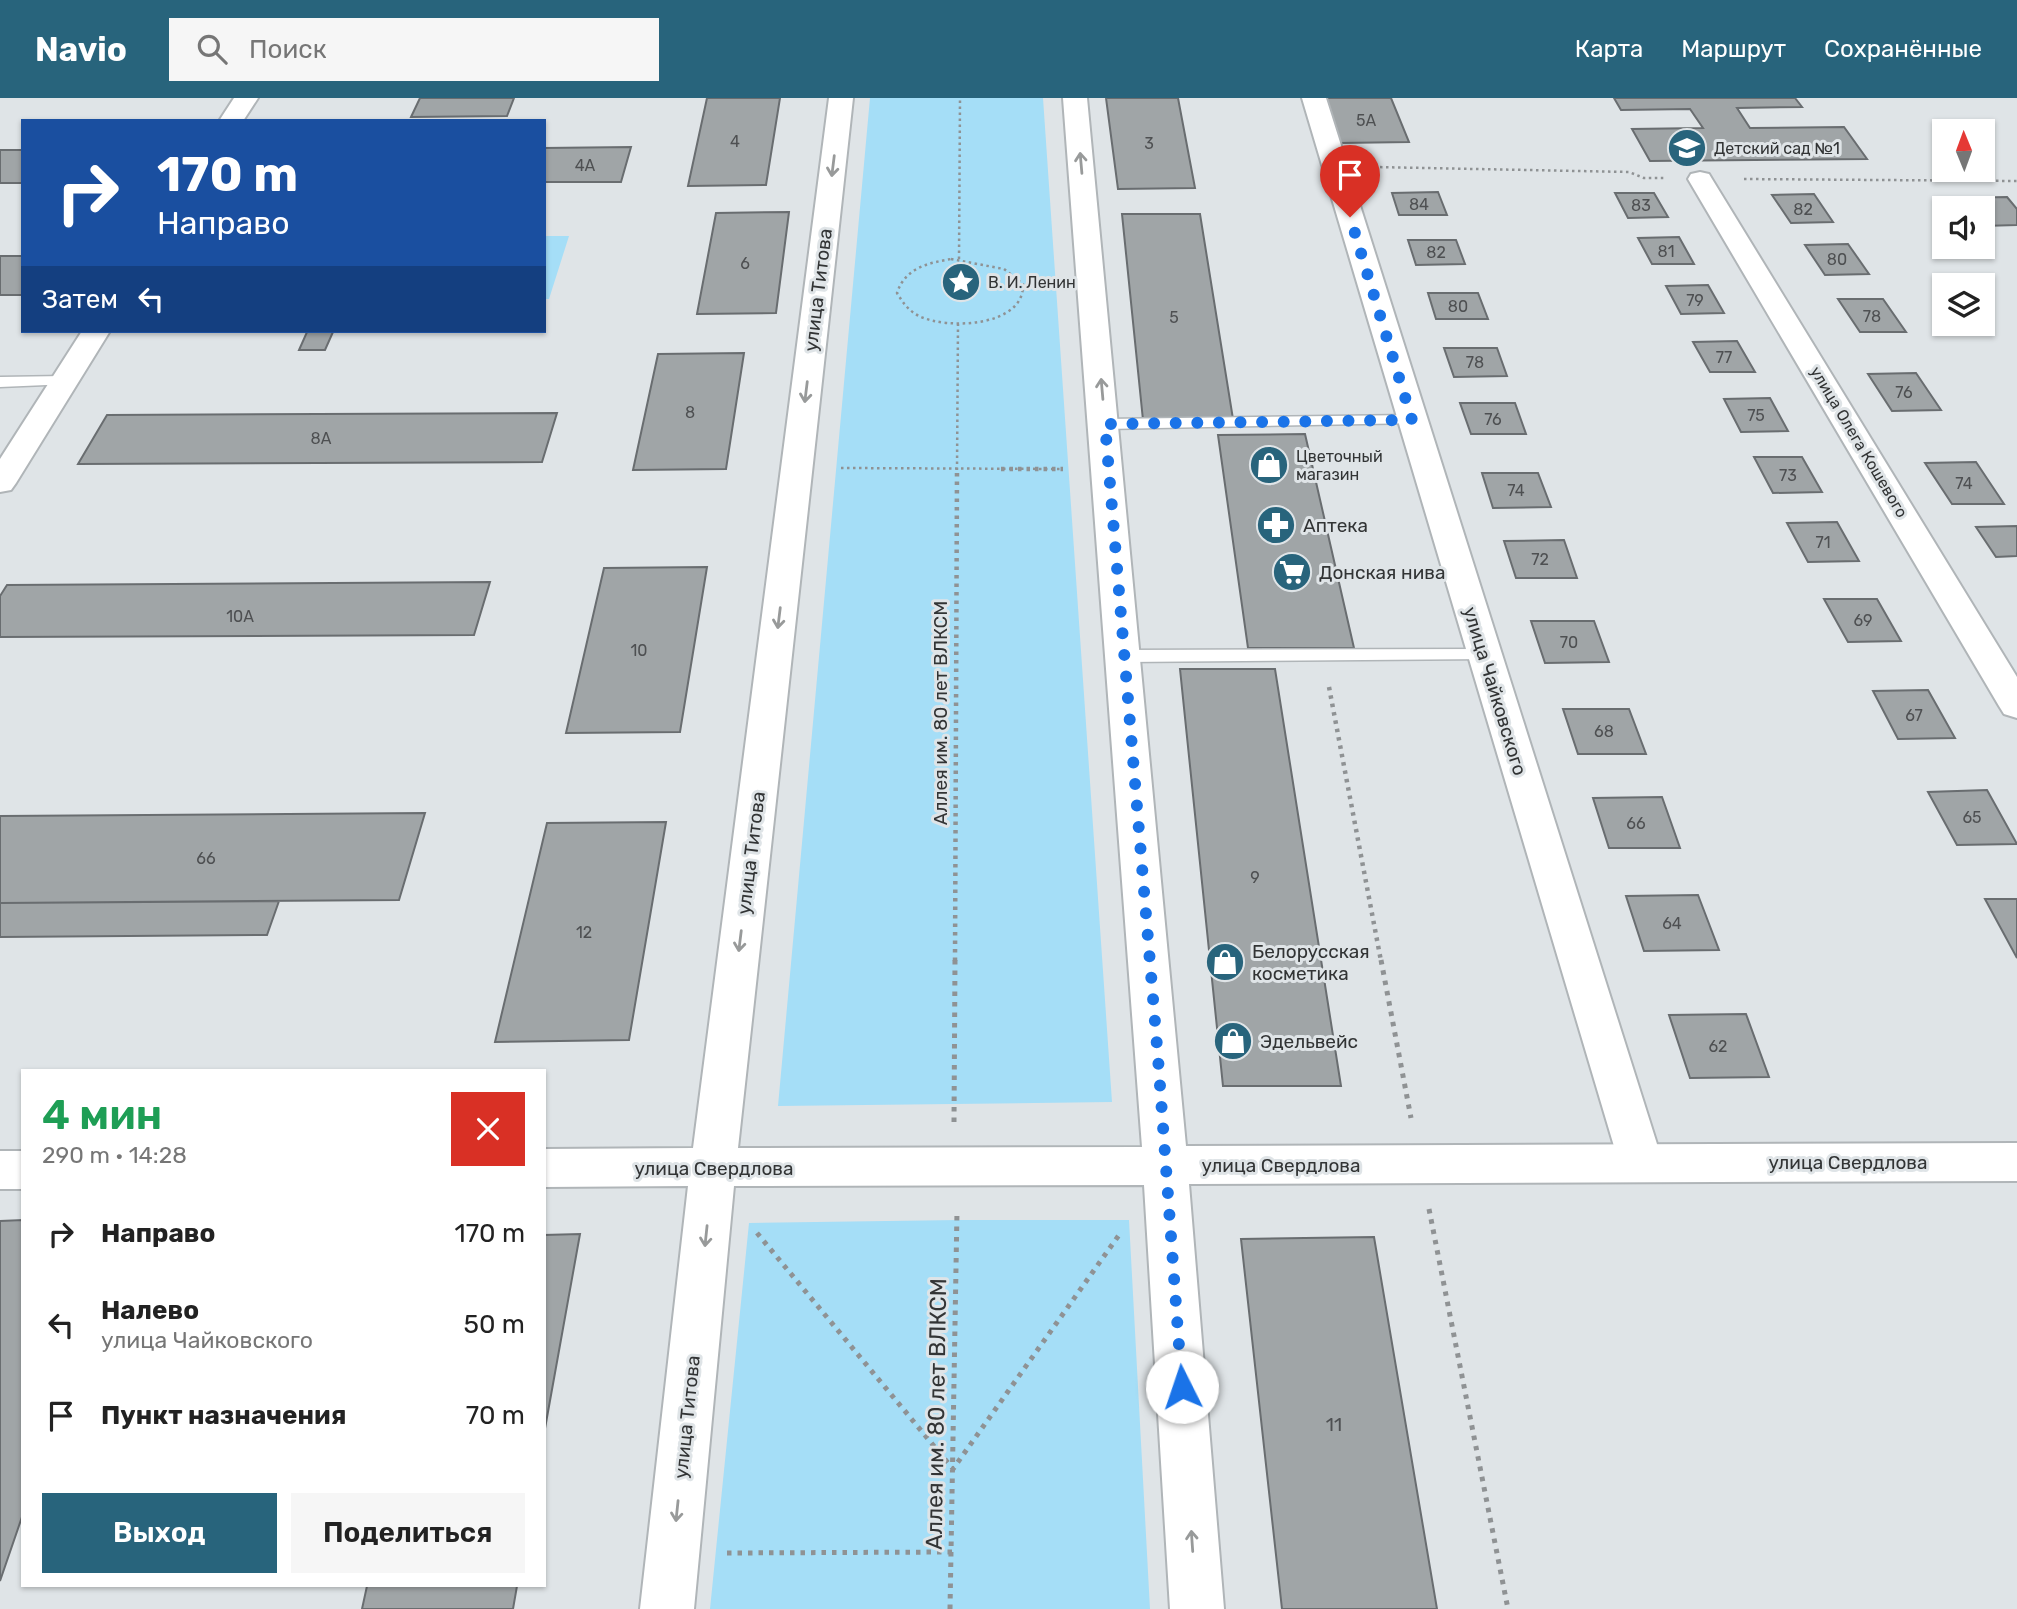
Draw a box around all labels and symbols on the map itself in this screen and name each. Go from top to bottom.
house number: 5А [1356,111,1376,130]
north arrow [1932,119,1995,182]
school or university icon: Детский сад №1 [1666,127,1708,169]
house number: 4 [730,132,740,151]
house number: 3 [1144,134,1154,153]
place label: Детский сад №1 [1714,139,1840,158]
pin [1320,145,1380,217]
one-way arrow [1074,152,1087,174]
one-way arrow [826,154,839,177]
house number: 4А [575,156,596,175]
house number: 84 [1409,195,1429,214]
house number: 83 [1631,196,1651,215]
house number: 82 [1793,200,1813,219]
street label: улица Титова [799,227,837,353]
house number: 81 [1657,242,1675,261]
house number: 82 [1426,243,1446,262]
house number: 80 [1827,250,1847,269]
house number: 6 [740,254,750,273]
place icon: В. И. Ленин [940,261,982,303]
place label: В. И. Ленин [988,273,1076,292]
house number: 79 [1686,291,1704,310]
house number: 80 [1448,297,1468,316]
house number: 78 [1863,307,1881,326]
house number: 5 [1169,308,1179,327]
house number: 77 [1716,348,1732,367]
house number: 78 [1466,353,1484,372]
street label: улица Олега Кошевого [1806,363,1912,521]
one-way arrow [1095,378,1108,401]
one-way arrow [799,380,812,402]
house number: 76 [1895,383,1913,402]
house number: 8 [685,403,695,422]
house number: 75 [1747,406,1765,425]
house number: 76 [1484,410,1502,429]
house number: 8А [311,429,332,448]
shop icon: Цветочный магазин [1248,444,1290,486]
place label: Цветочный магазин [1296,447,1383,484]
house number: 73 [1779,466,1797,485]
house number: 74 [1955,474,1973,493]
house number: 74 [1507,481,1525,500]
pharmacy icon: Аптека [1255,504,1297,546]
place label: Аптека [1303,514,1368,537]
house number: 71 [1815,533,1831,552]
house number: 72 [1531,550,1549,569]
supermarket icon: Донская нива [1271,551,1313,593]
place label: Донская нива [1319,561,1445,584]
street label: Аллея им. 80 лет ВЛКСМ [929,601,952,825]
street label: улица Чайковского [1458,604,1532,778]
one-way arrow [772,606,785,628]
house number: 10А [226,607,254,626]
house number: 69 [1853,611,1873,630]
house number: 70 [1560,633,1578,652]
house number: 10 [630,641,648,660]
house number: 67 [1905,706,1923,725]
house number: 68 [1594,722,1614,741]
street label: улица Титова [732,790,770,916]
house number: 65 [1962,808,1982,827]
house number: 66 [1626,814,1646,833]
house number: 66 [196,849,216,868]
house number: 9 [1250,868,1260,887]
house number: 64 [1662,914,1682,933]
house number: 12 [576,923,592,942]
one-way arrow [734,929,747,952]
place label: Белорусская косметика [1252,940,1370,985]
shop icon: Белорусская косметика [1204,941,1246,983]
shop icon: Эдельвейс [1212,1020,1254,1062]
place label: Эдельвейс [1260,1030,1358,1053]
house number: 62 [1708,1037,1728,1056]
street label: улица Свердлова [1768,1151,1928,1174]
street label: улица Свердлова [1201,1154,1361,1177]
street label: улица Свердлова [634,1157,794,1180]
one-way arrow [699,1224,712,1246]
street label: Аллея им. 80 лет ВЛКСМ [920,1278,952,1550]
position arrow [1145,1350,1219,1424]
street label: улица Титова [669,1354,705,1480]
house number: 11 [1326,1413,1342,1436]
one-way arrow [671,1499,684,1521]
one-way arrow [1185,1530,1198,1553]

